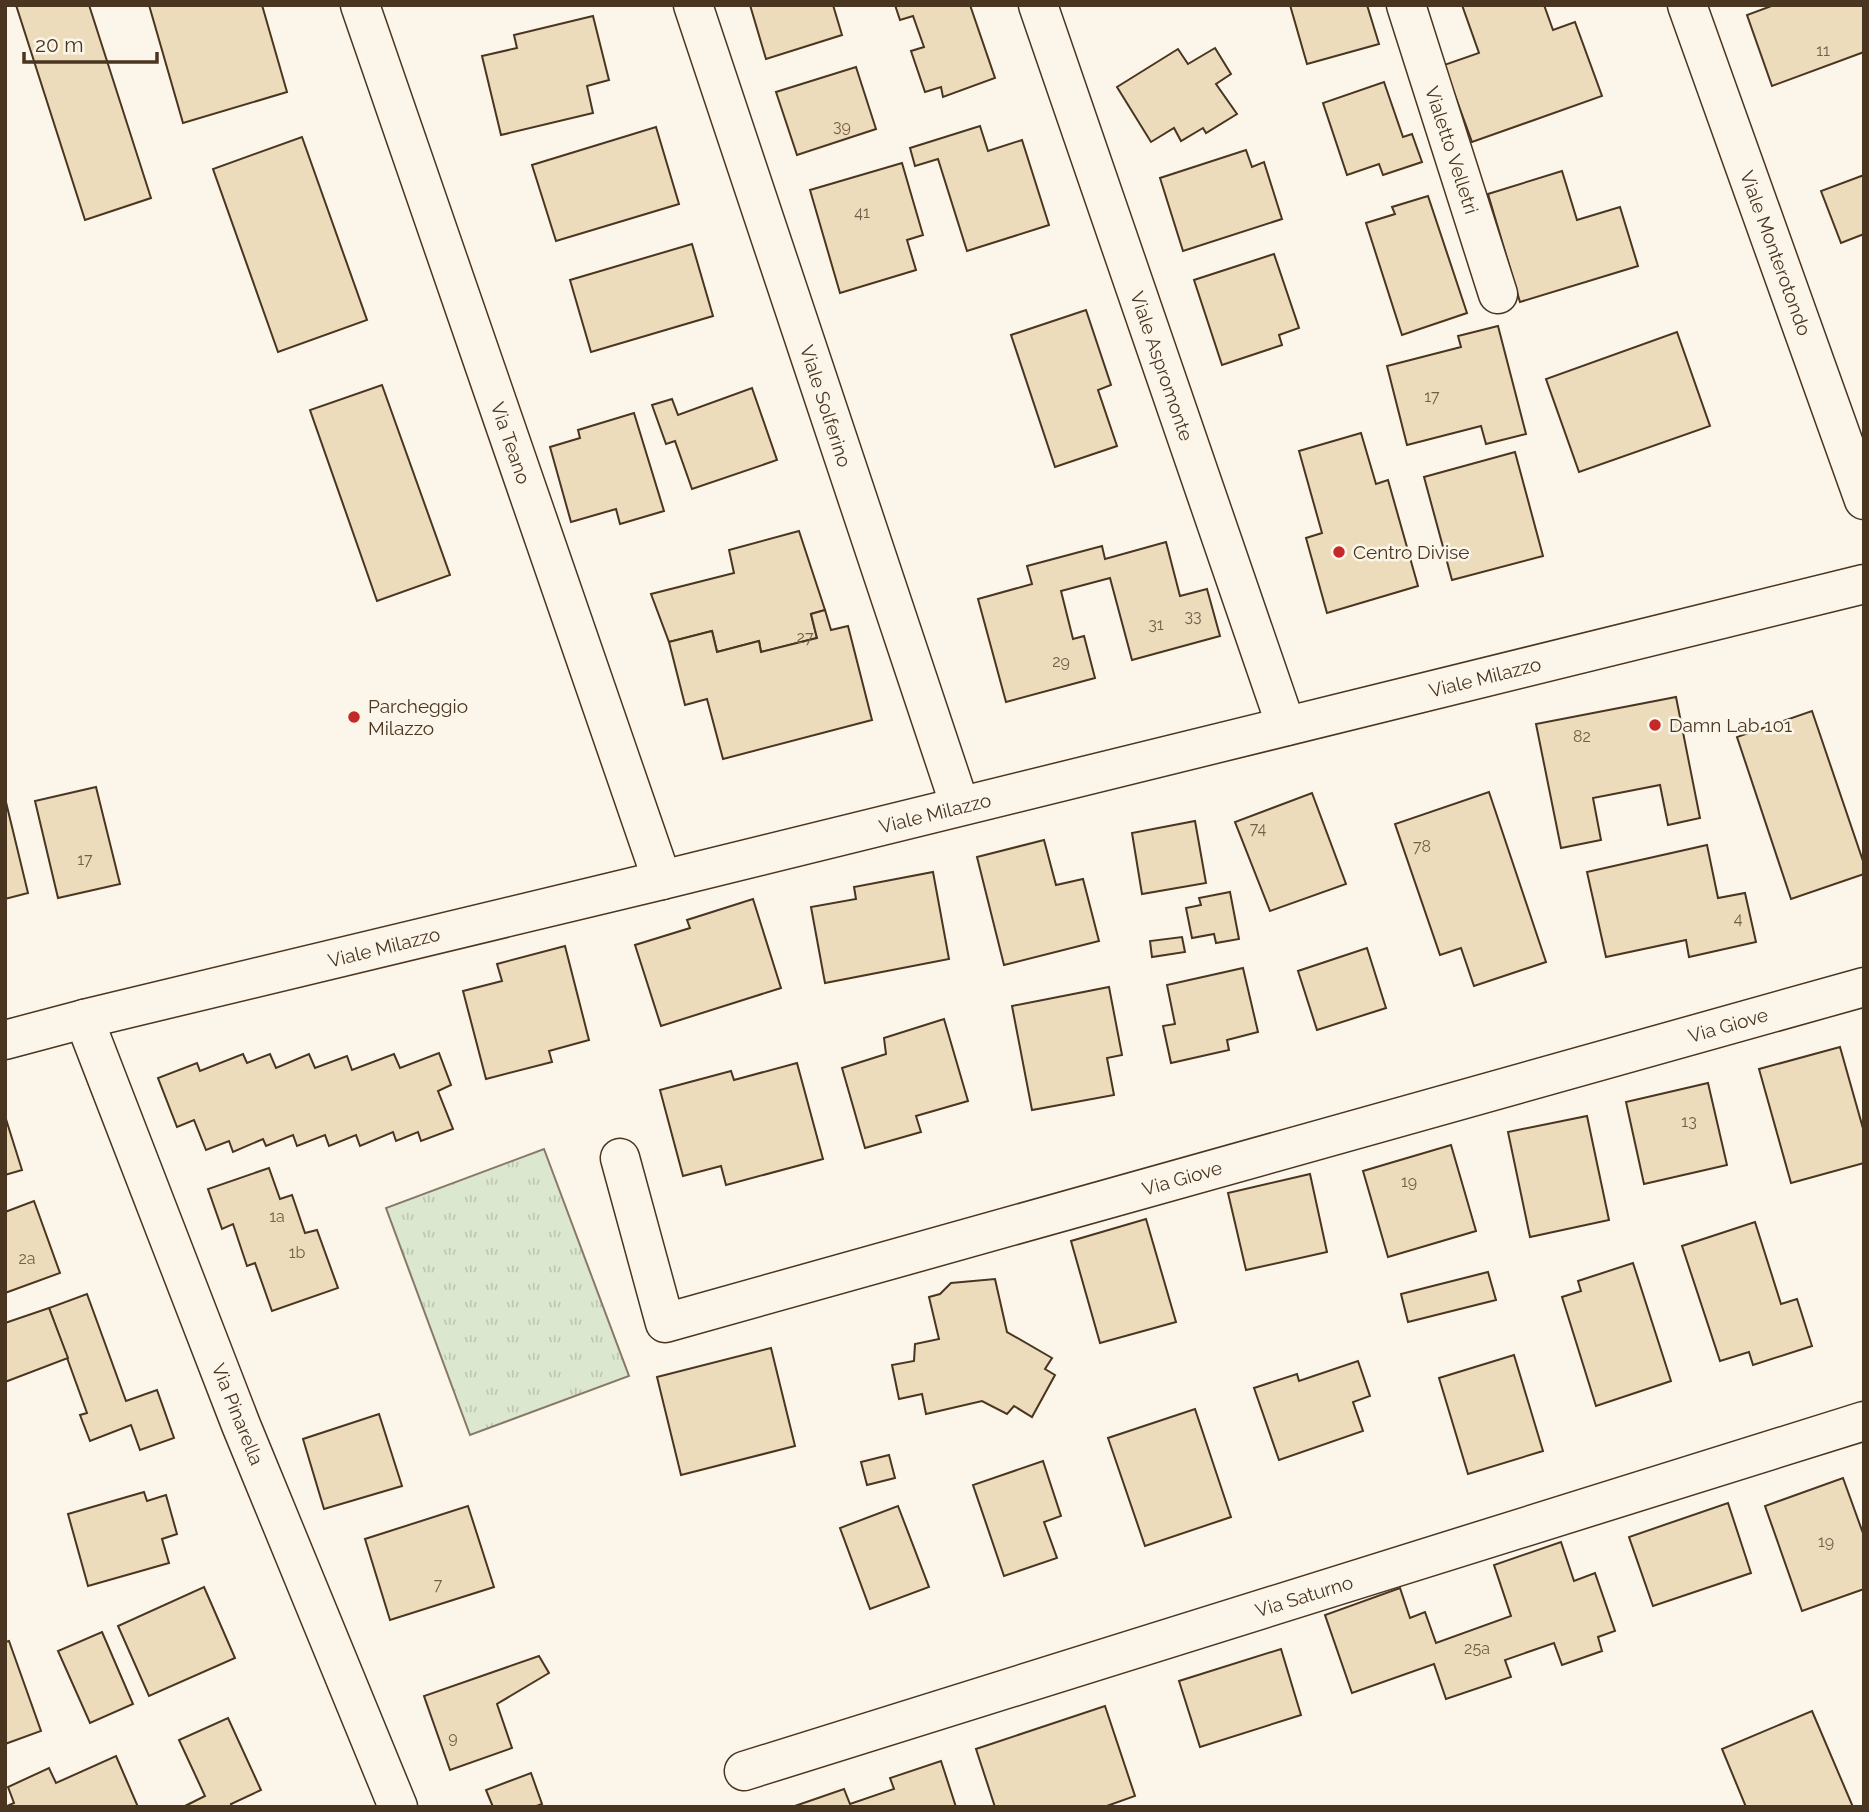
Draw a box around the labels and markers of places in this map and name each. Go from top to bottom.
place label: Centro Divise [1353,541,1469,563]
marker: Centro Divise [1331,544,1347,560]
place label: Parcheggio Milazzo [368,695,468,739]
marker: Parcheggio Milazzo [346,709,362,725]
place label: Damn Lab 101 [1669,714,1792,736]
marker: Damn Lab 101 [1647,717,1663,733]

